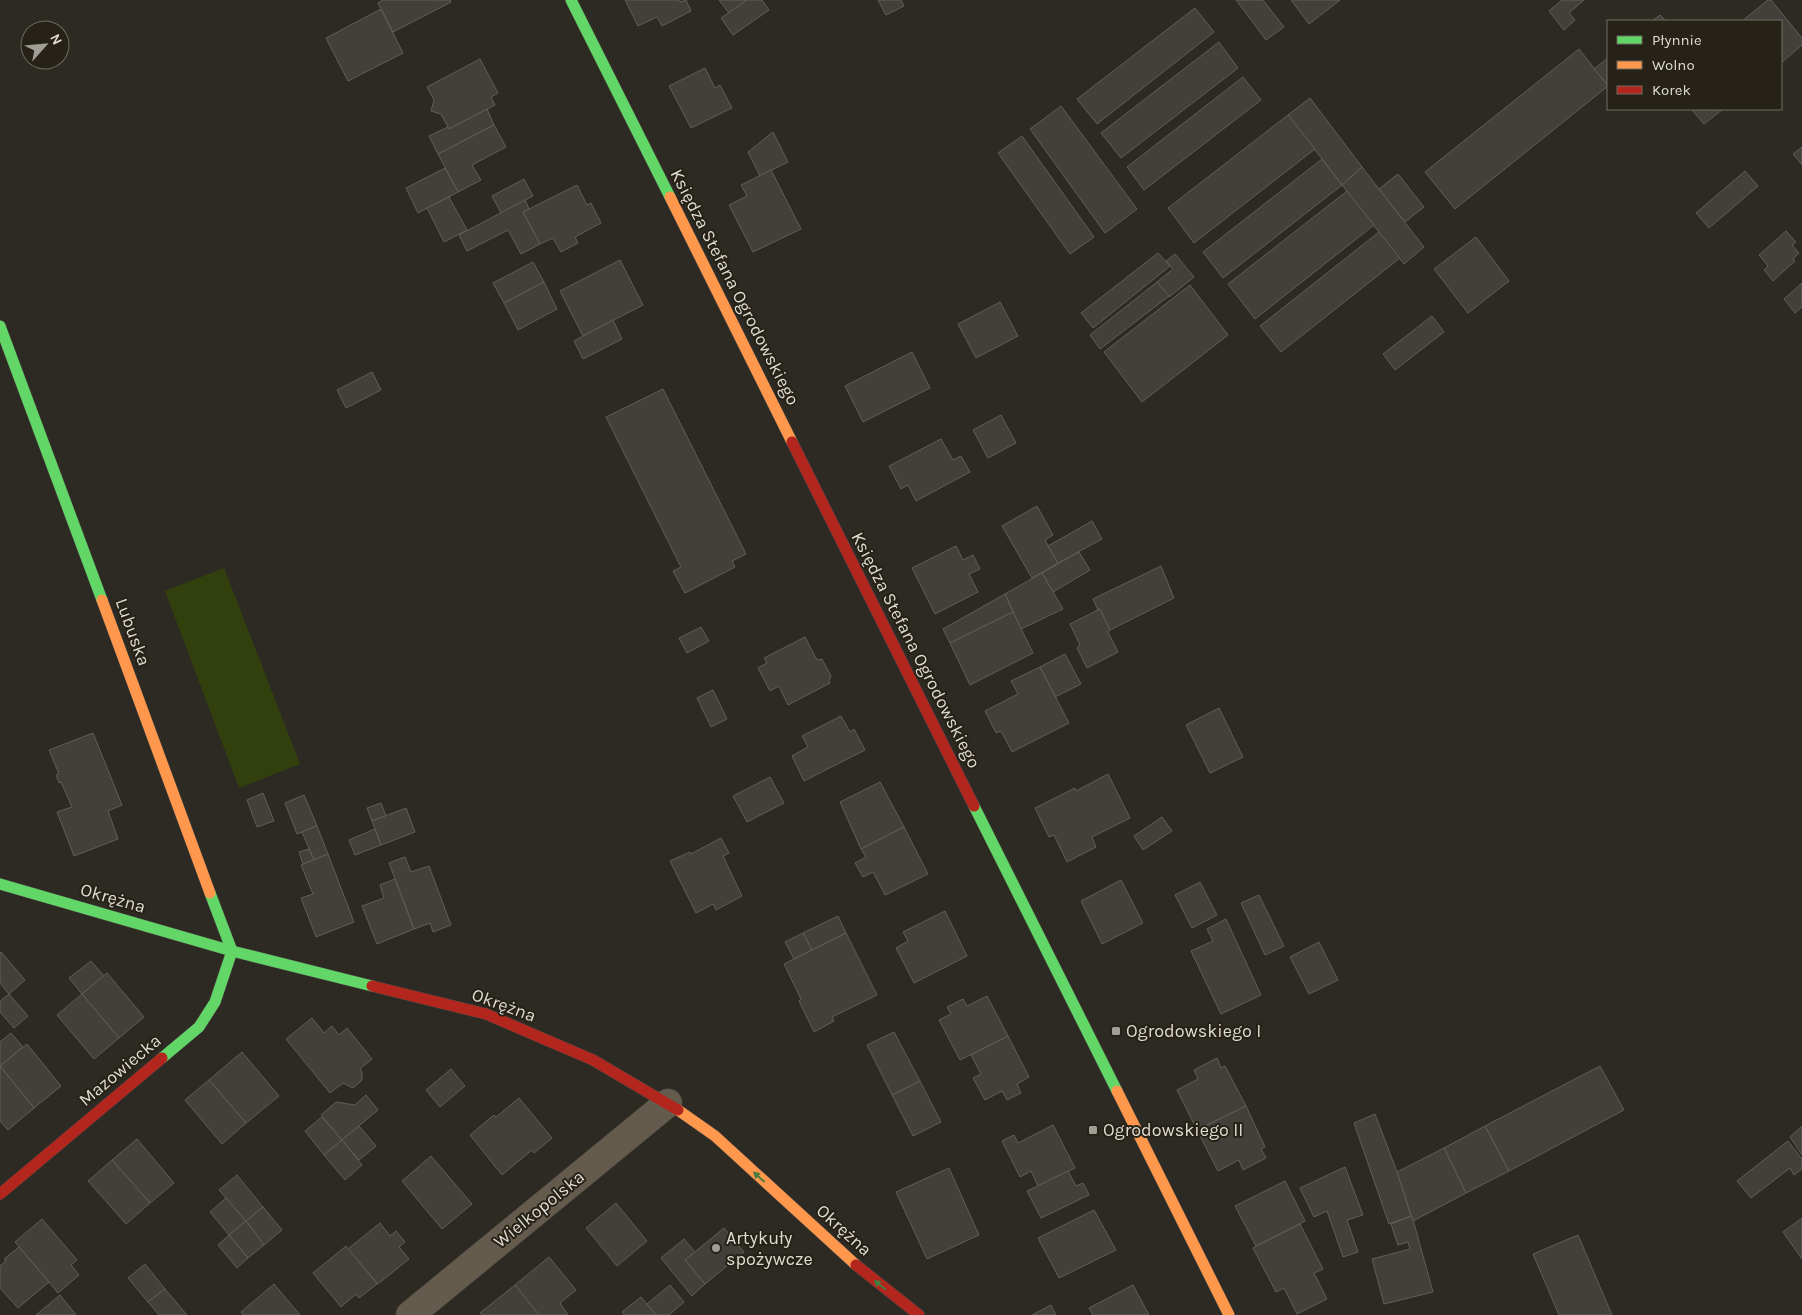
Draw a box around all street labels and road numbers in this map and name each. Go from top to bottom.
street label: Księdza Stefana Ogrodowskiego [666,165,804,409]
street label: Księdza Stefana Ogrodowskiego [847,528,985,772]
street label: Lubuska [111,595,155,669]
street label: Okrężna [78,878,148,918]
street label: Okrężna [469,983,539,1027]
street label: Mazowiecka [74,1029,166,1111]
street label: Wielkopolska [489,1166,589,1252]
street label: Okrężna [812,1199,876,1261]

